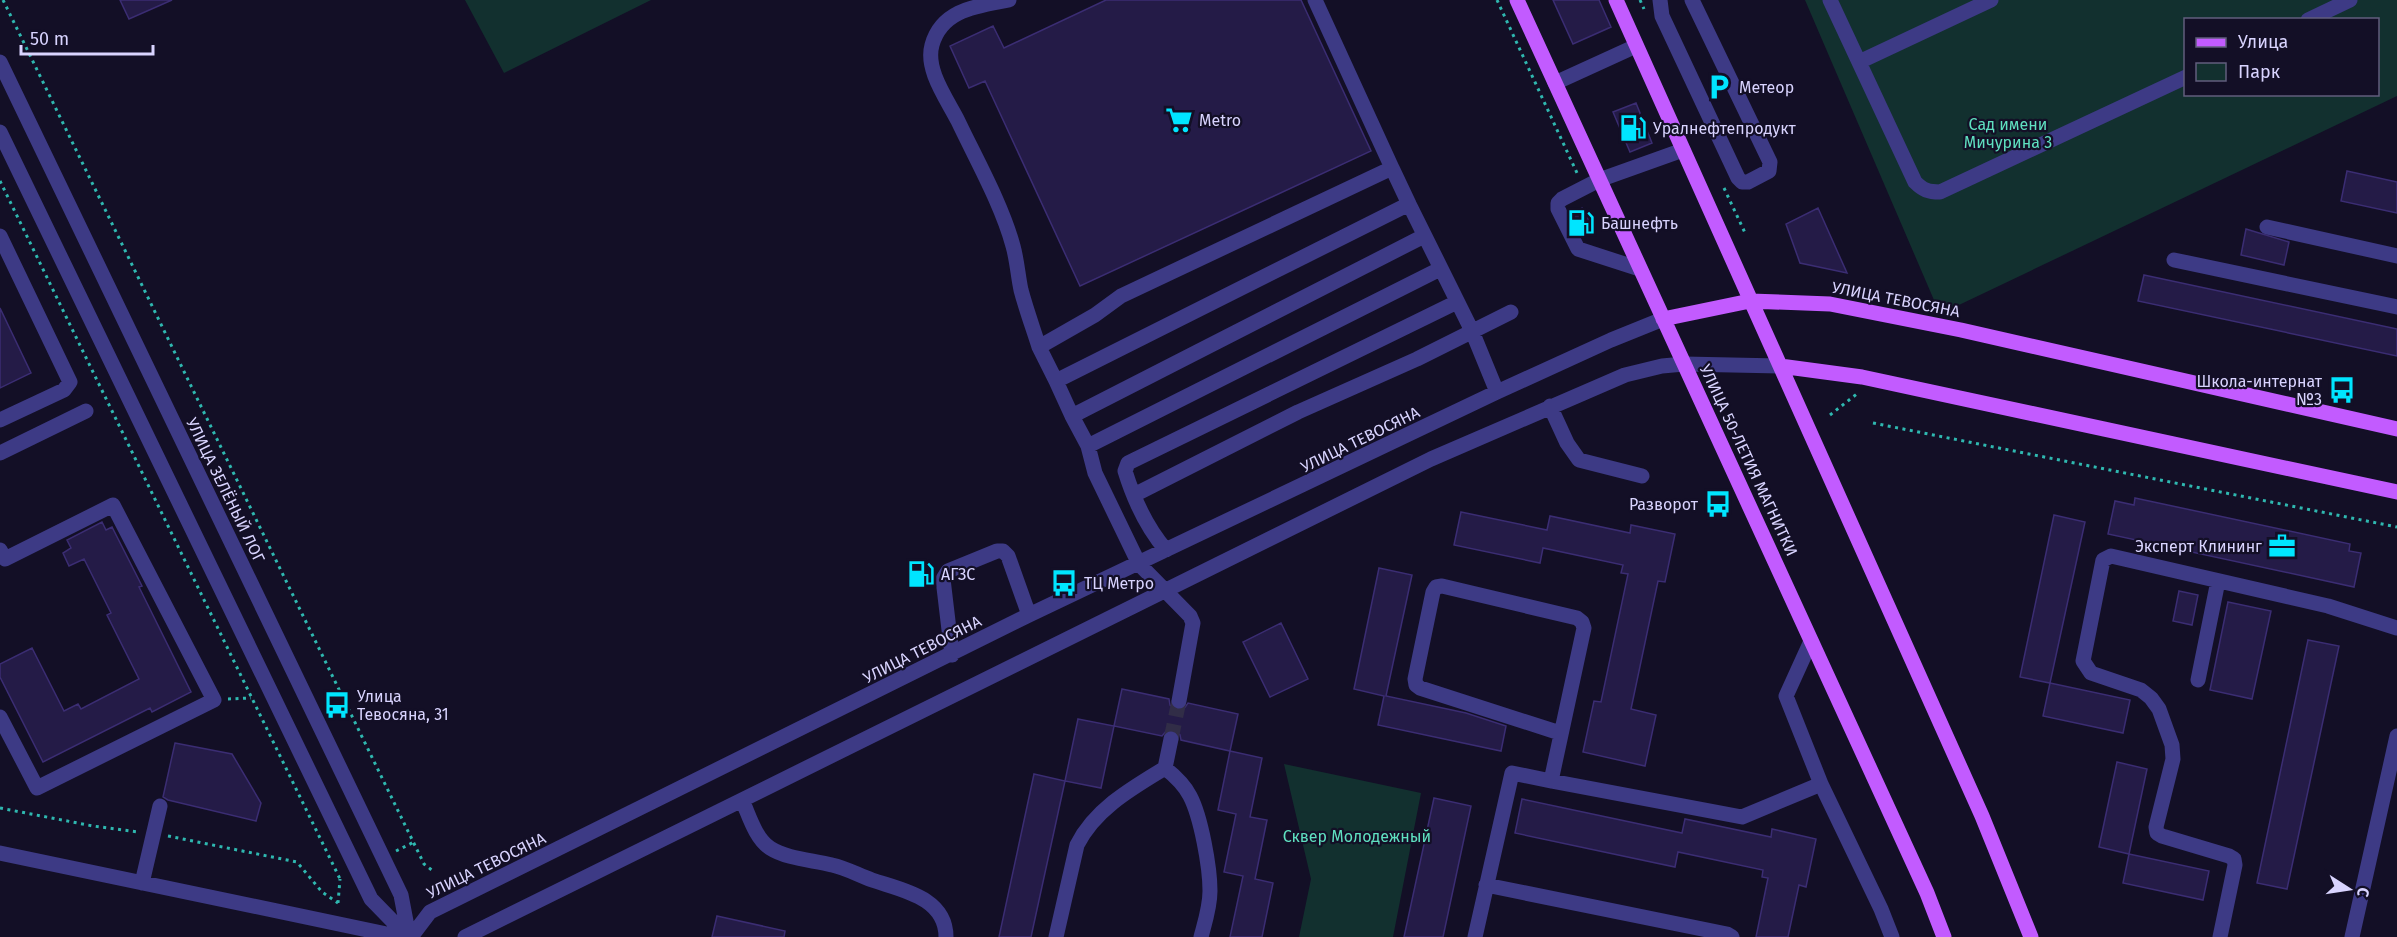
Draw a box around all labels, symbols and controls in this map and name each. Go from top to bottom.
scale bar [21,18,153,56]
legend [2184,18,2379,96]
text: 50 m [30,28,69,50]
text: Улица [2238,31,2288,53]
text: Парк [2238,61,2281,83]
parking icon: Метеор [1704,72,1734,102]
place label: Метеор [1739,78,1794,97]
supermarket icon: Metro [1164,105,1194,135]
place label: Metro [1199,111,1241,130]
fuel station icon: Уралнефтепродукт [1618,113,1648,143]
park label: Сад имени Мичурина 3 [1964,115,2052,152]
place label: Уралнефтепродукт [1653,119,1797,138]
fuel station icon: Башнефть [1566,208,1596,238]
place label: Башнефть [1601,214,1678,233]
street label: УЛИЦА ТЕВОСЯНА [1830,278,1962,321]
street label: УЛИЦА 50-ЛЕТИЯ МАГНИТКИ [1696,361,1801,559]
place label: Школа-интернат №3 [2196,372,2323,409]
bus stop icon: Школа-интернат №3 [2327,375,2357,405]
street label: УЛИЦА ТЕВОСЯНА [1298,402,1424,476]
street label: УЛИЦА ЗЕЛЁНЫЙ ЛОГ [182,415,269,566]
bus stop icon: Разворот [1703,489,1733,519]
place label: Разворот [1629,495,1699,514]
office icon: Эксперт Клининг [2267,531,2297,561]
place label: Эксперт Клининг [2135,537,2262,556]
fuel station icon: АГЗС [906,559,936,589]
place label: АГЗС [941,565,975,584]
bus stop icon: ТЦ Метро [1049,568,1079,598]
place label: ТЦ Метро [1084,574,1154,593]
street label: УЛИЦА ТЕВОСЯНА [860,611,985,687]
place label: Улица Тевосяна, 31 [357,687,449,724]
bus stop icon: Улица Тевосяна, 31 [322,690,352,720]
park label: Сквер Молодежный [1283,827,1431,846]
street label: УЛИЦА ТЕВОСЯНА [424,828,550,902]
north arrow [2319,859,2379,919]
text: С [2353,886,2373,899]

